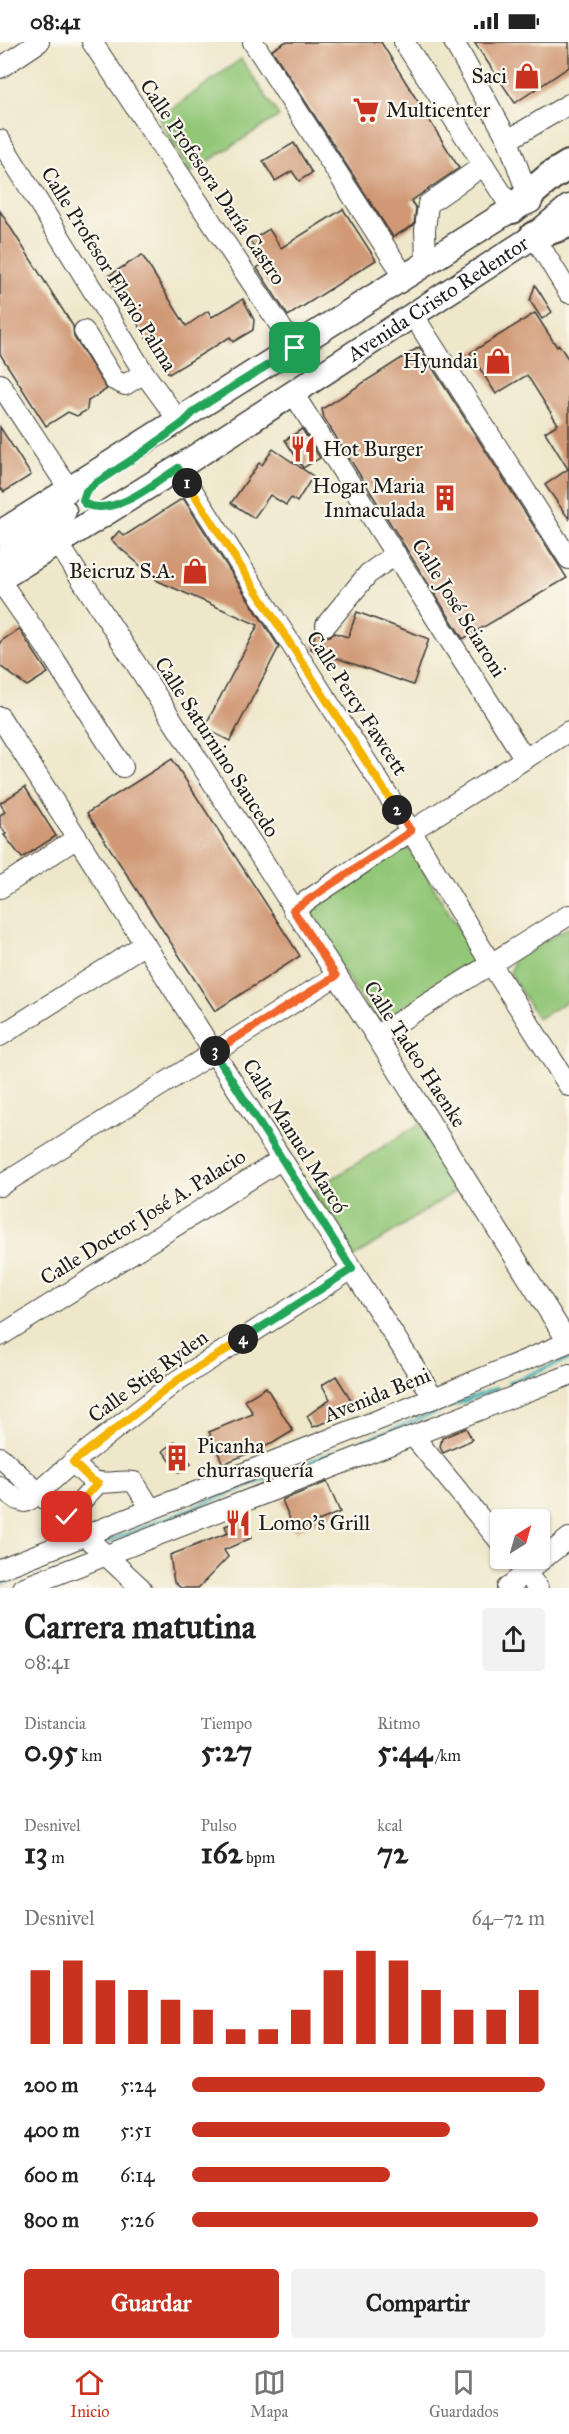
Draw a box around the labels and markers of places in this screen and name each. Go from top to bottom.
shop icon: Saci [512,61,542,91]
place label: Saci [471,63,507,89]
supermarket icon: Multicenter [351,95,381,125]
place label: Multicenter [386,97,490,123]
pin [269,322,320,373]
shop icon: Hyundai [483,346,513,376]
place label: Hyundai [403,348,478,374]
restaurant icon: Hot Burger [288,434,318,464]
place label: Hot Burger [323,436,423,462]
pin: 1 [172,468,202,498]
place label: Hogar Maria Inmaculada [312,473,425,523]
building icon: Hogar Maria Inmaculada [430,483,460,513]
shop icon: Beicruz S.A. [180,556,210,586]
place label: Beicruz S.A. [69,558,175,584]
pin: 2 [382,795,412,825]
pin: 3 [200,1036,230,1066]
pin: 4 [228,1324,258,1354]
place label: Picanha churrasquería [197,1433,314,1483]
building icon: Picanha churrasquería [162,1443,192,1473]
pin [41,1491,92,1542]
restaurant icon: Lomo's Grill [223,1508,253,1538]
place label: Lomo's Grill [258,1510,370,1536]

